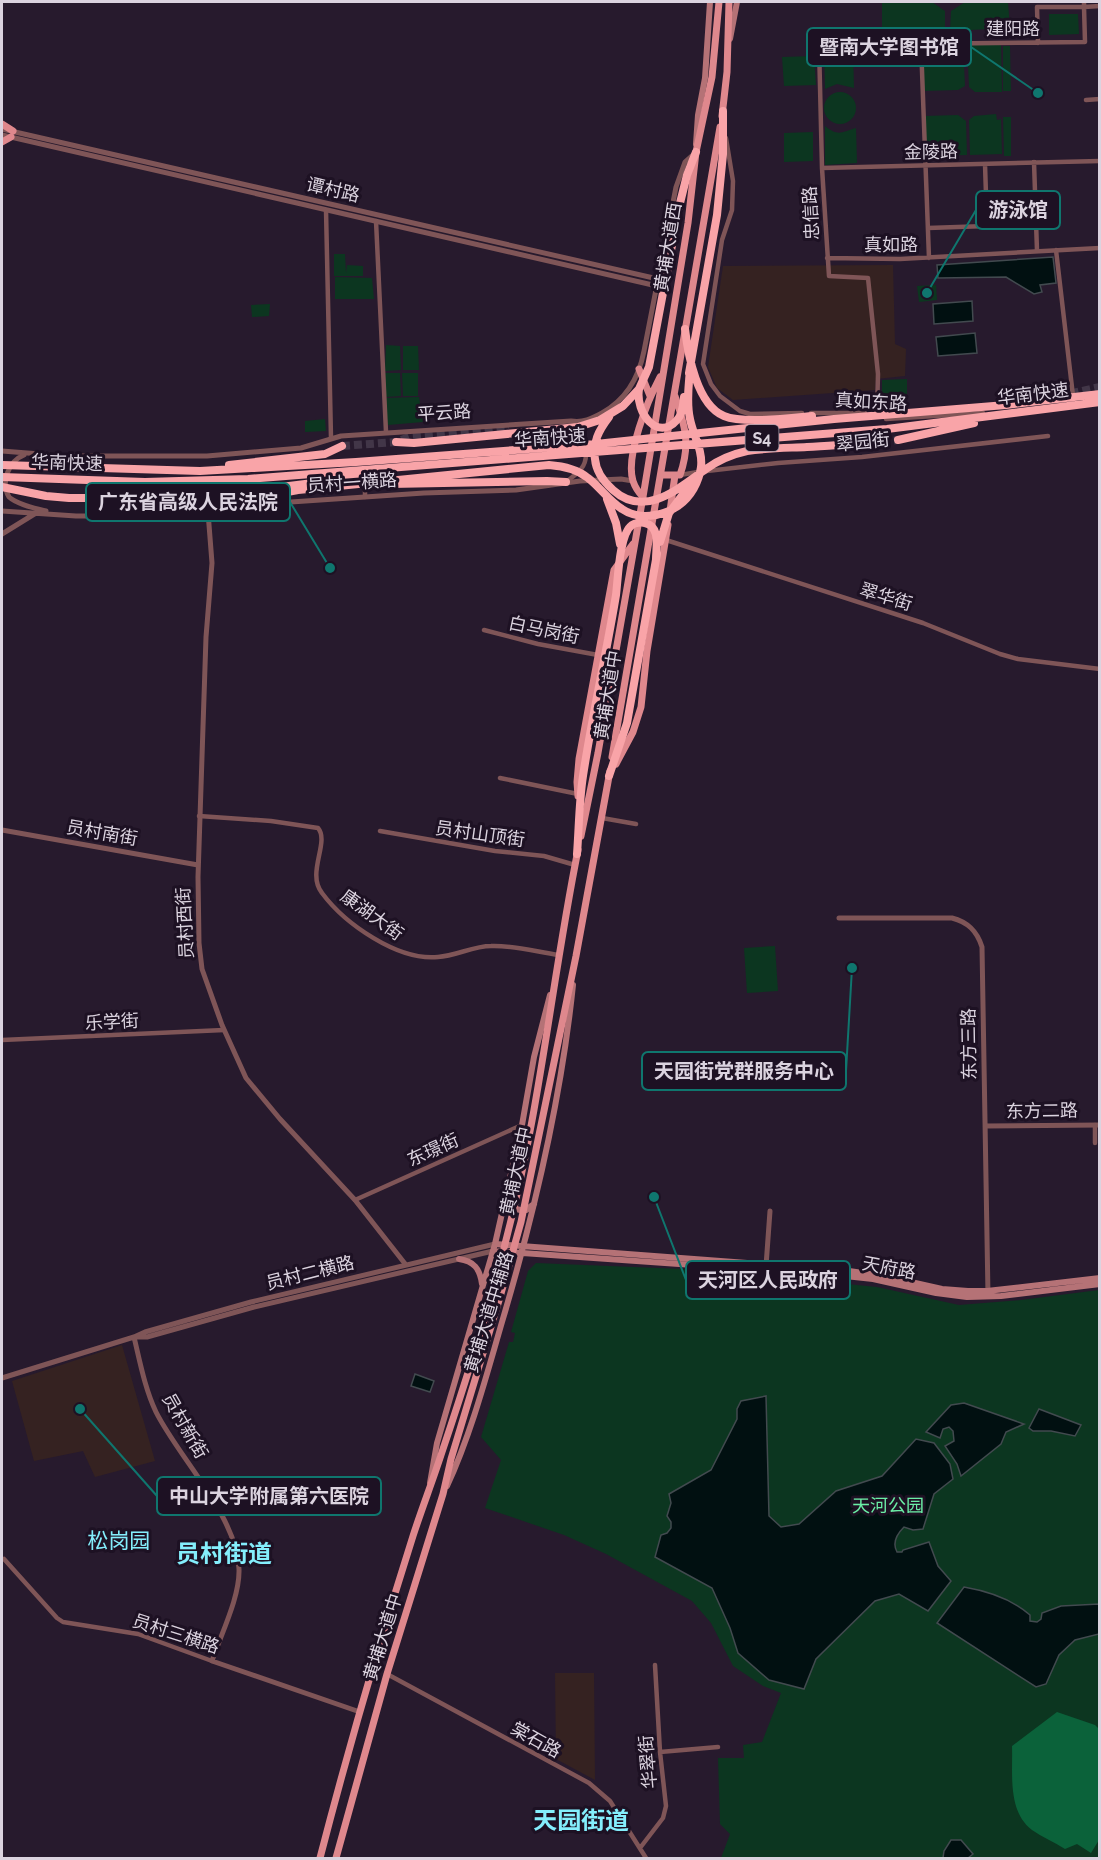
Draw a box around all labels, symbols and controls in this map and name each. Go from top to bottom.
street label: 建阳路 [986,18,1040,39]
callout: 暨南大学图书馆 [807,28,971,66]
text: 暨南大学图书馆 [819,35,959,59]
street label: 金陵路 [904,141,958,162]
street label: 谭村路 [304,173,362,206]
street label: 忠信路 [799,186,822,241]
callout: 游泳馆 [976,191,1060,229]
text: 游泳馆 [988,198,1048,222]
street label: 黄埔大道西 [650,201,685,293]
street label: 真如路 [864,234,918,255]
street label: 华南快速 [996,379,1070,408]
street label: 真如东路 [835,389,908,414]
street label: 平云路 [416,400,472,425]
street label: 华南快速 [513,425,587,450]
road number: S4 [746,425,778,451]
street label: 翠园街 [835,428,891,455]
street label: 华南快速 [31,451,103,474]
street label: 员村一横路 [306,469,398,496]
callout: 广东省高级人民法院 [86,483,290,521]
text: 广东省高级人民法院 [98,490,278,514]
street label: 翠华街 [857,579,915,614]
street label: 白马岗街 [507,612,582,647]
street label: 黄埔大道中 [590,649,625,741]
street label: 员村南街 [65,816,139,849]
street label: 员村山顶街 [434,817,526,850]
street label: 康湖大街 [337,885,408,944]
street label: 员村西街 [172,887,197,960]
street label: 东方三路 [957,1008,980,1080]
street label: 乐学街 [84,1010,139,1033]
callout: 天园街党群服务中心 [642,1052,846,1090]
text: 天园街党群服务中心 [654,1059,834,1083]
street label: 东方二路 [1006,1099,1078,1122]
street label: 黄埔大道中 [496,1125,535,1217]
street label: 东璟街 [404,1129,462,1170]
street label: 黄埔大道中辅路 [460,1249,517,1375]
street label: 员村二横路 [264,1251,356,1294]
street label: 天府路 [861,1252,918,1283]
callout: 天河区人民政府 [686,1261,850,1299]
text: 天河区人民政府 [698,1268,838,1292]
street label: 员村新街 [158,1389,213,1462]
callout: 中山大学附属第六医院 [157,1477,381,1515]
text: 中山大学附属第六医院 [169,1484,369,1508]
park label: 天河公园 [852,1495,924,1516]
district label: 松岗园 [88,1528,151,1553]
district label: 员村街道 [176,1539,272,1568]
street label: 黄埔大道中 [359,1591,406,1683]
street label: 员村三横路 [130,1610,222,1657]
street label: 棠石路 [508,1717,565,1762]
street label: 华翠街 [635,1734,660,1790]
district label: 天园街道 [533,1806,629,1835]

